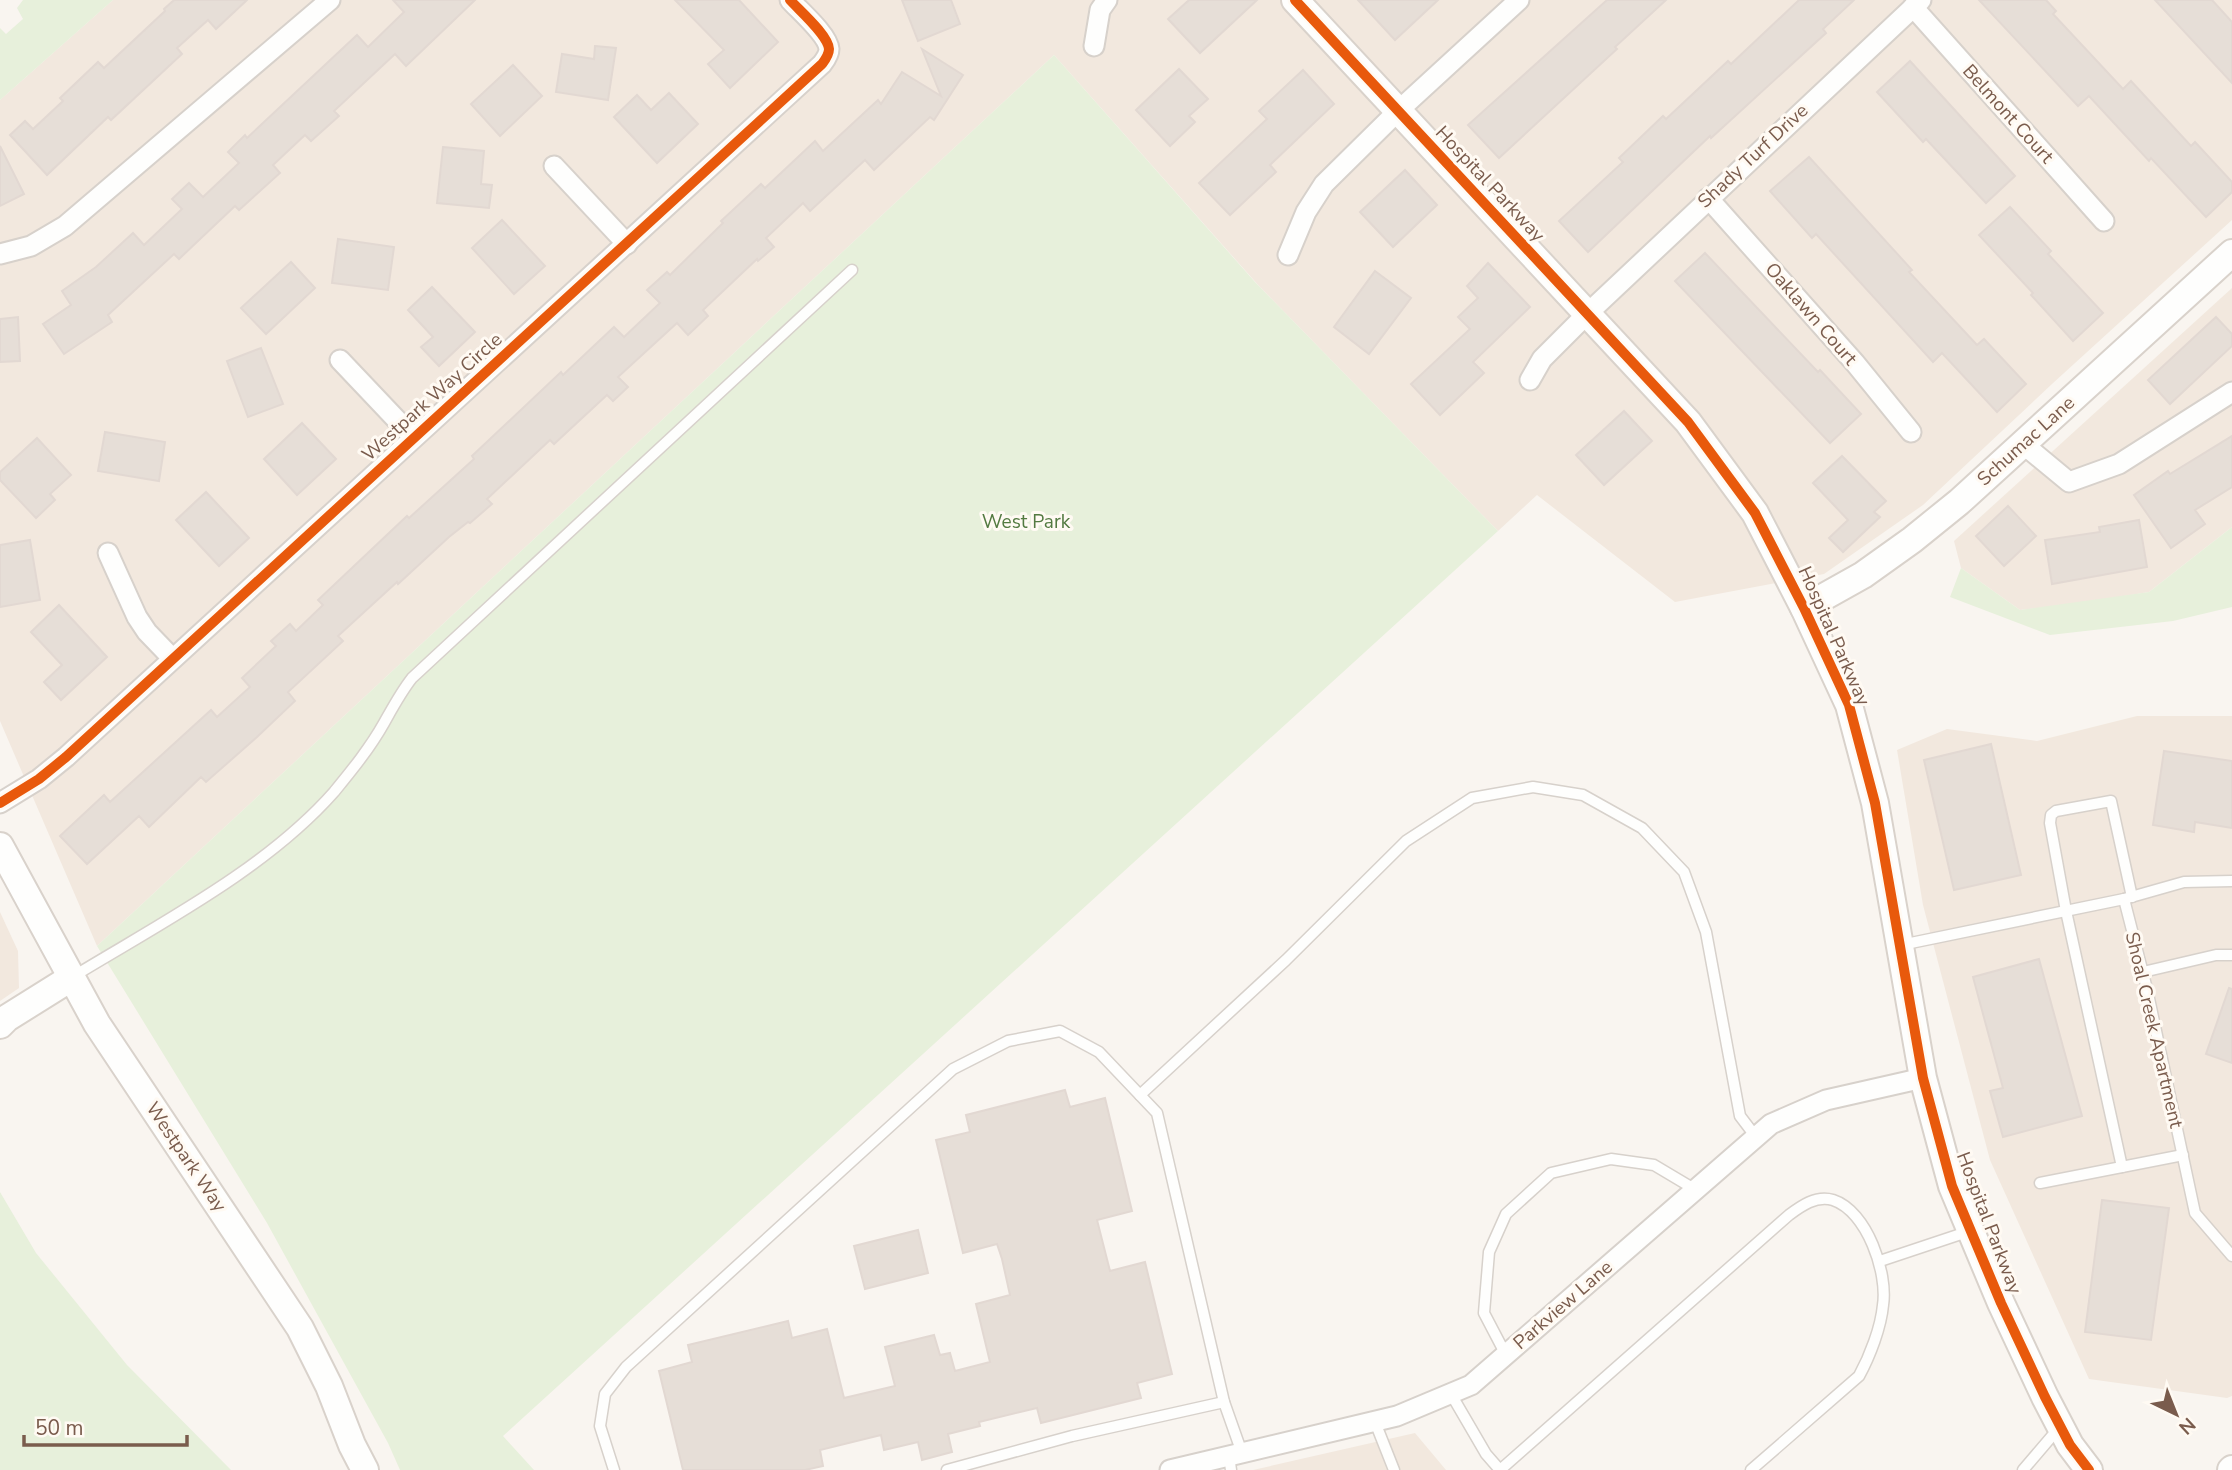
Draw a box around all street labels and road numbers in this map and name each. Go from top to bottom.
street label: Belmont Court [1957,59,2060,169]
street label: Shady Turf Drive [1692,98,1814,214]
street label: Hospital Parkway [1429,120,1551,248]
street label: Oaklawn Court [1759,257,1863,371]
street label: Westpark Way Circle [356,327,508,467]
street label: Schumac Lane [1972,390,2080,492]
street label: Hospital Parkway [1792,562,1876,710]
street label: Shoal Creek Apartment [2119,929,2189,1131]
street label: Westpark Way [140,1097,233,1217]
street label: Hospital Parkway [1950,1148,2028,1298]
street label: Parkview Lane [1508,1255,1618,1355]

